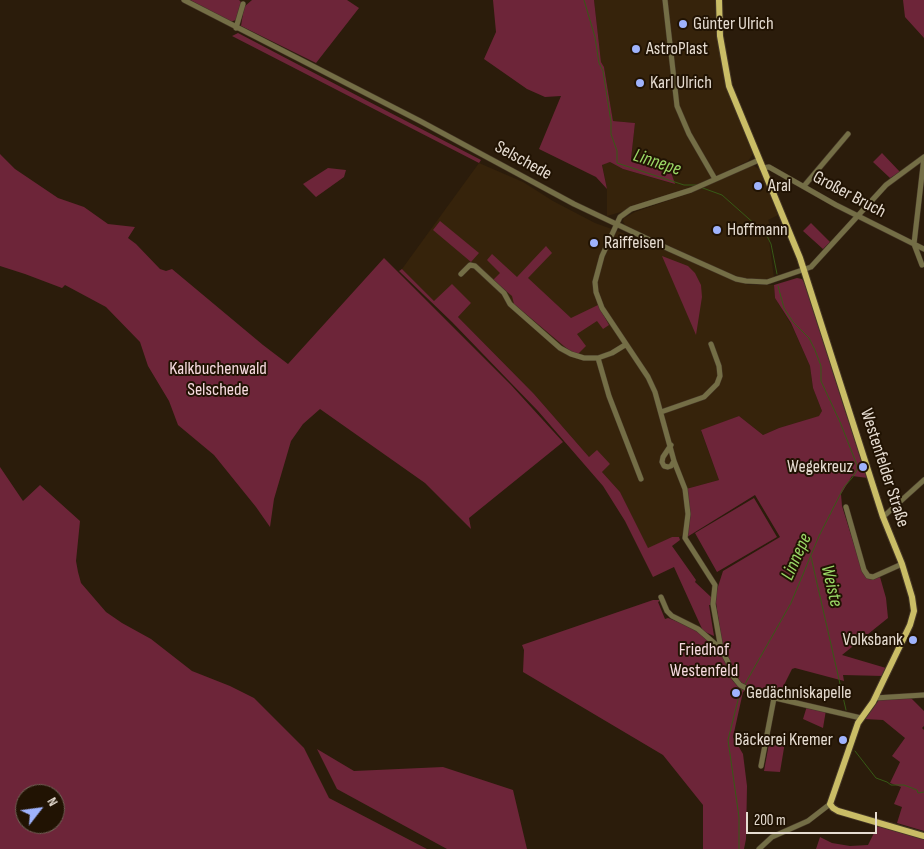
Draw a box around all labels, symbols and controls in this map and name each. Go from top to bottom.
place label: Günter Ulrich [693,13,774,35]
marker: Günter Ulrich [677,18,689,30]
place label: AstroPlast [646,38,708,60]
marker: AstroPlast [630,43,642,55]
place label: Karl Ulrich [650,72,712,94]
marker: Karl Ulrich [634,77,646,89]
street label: Selschede [491,137,555,185]
water label: Linnepe [630,145,684,181]
street label: Großer Bruch [809,167,889,223]
place label: Aral [768,175,791,197]
marker: Aral [752,180,764,192]
place label: Hoffmann [727,219,788,241]
marker: Hoffmann [711,224,723,236]
place label: Raiffeisen [604,232,664,254]
marker: Raiffeisen [588,237,600,249]
park label: Kalkbuchenwald Selschede [169,358,267,400]
street label: Westenfelder Straße [855,406,913,530]
place label: Wegekreuz [787,456,853,478]
marker: Wegekreuz [857,461,869,473]
water label: Linnepe [777,530,817,584]
water label: Weiste [815,563,847,609]
place label: Volksbank [843,629,903,651]
marker: Volksbank [907,634,919,646]
park label: Friedhof Westenfeld [670,639,738,682]
place label: Gedächniskapelle [746,682,852,704]
marker: Gedächniskapelle [730,687,742,699]
place label: Bäckerei Kremer [735,729,833,751]
marker: Bäckerei Kremer [837,734,849,746]
north arrow [15,784,65,834]
text: N [43,794,62,809]
scale bar [749,802,880,834]
text: 200 m [754,811,786,830]

